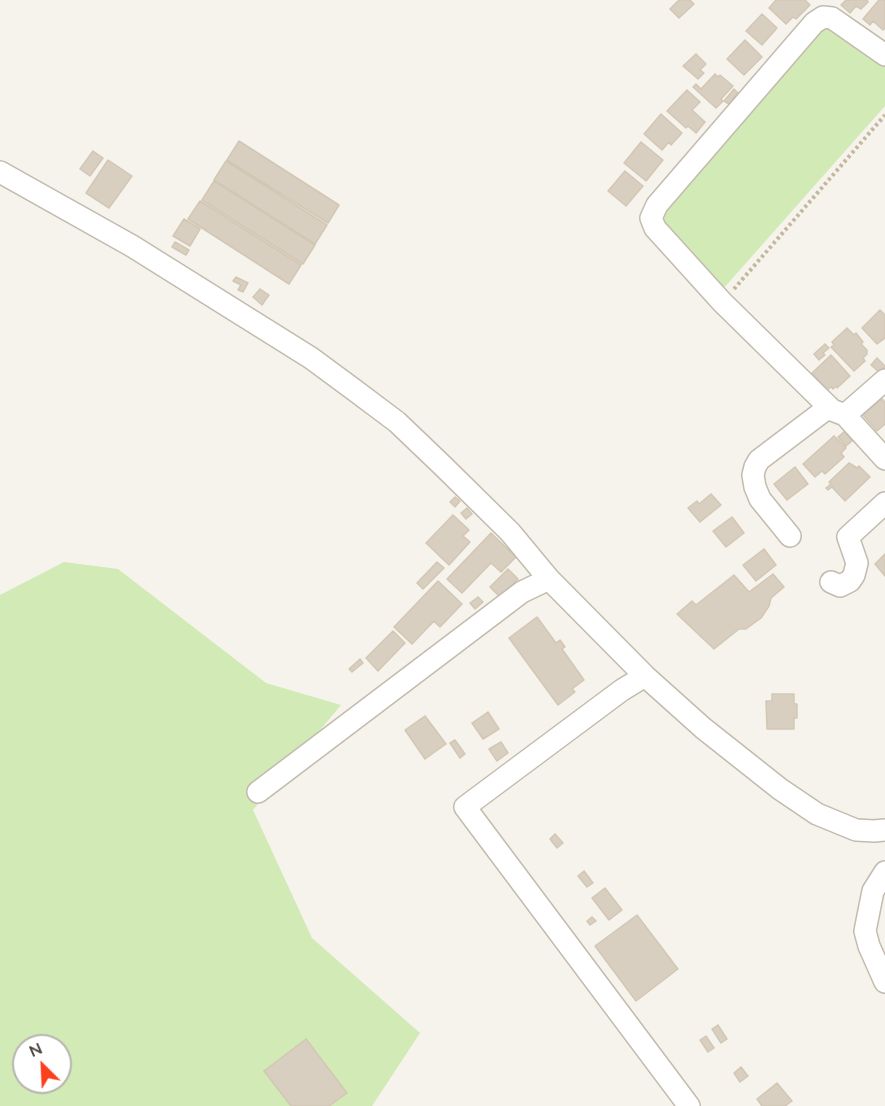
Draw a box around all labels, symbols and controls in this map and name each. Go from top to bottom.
north arrow [12,1034,72,1094]
text: N [26,1038,45,1060]

